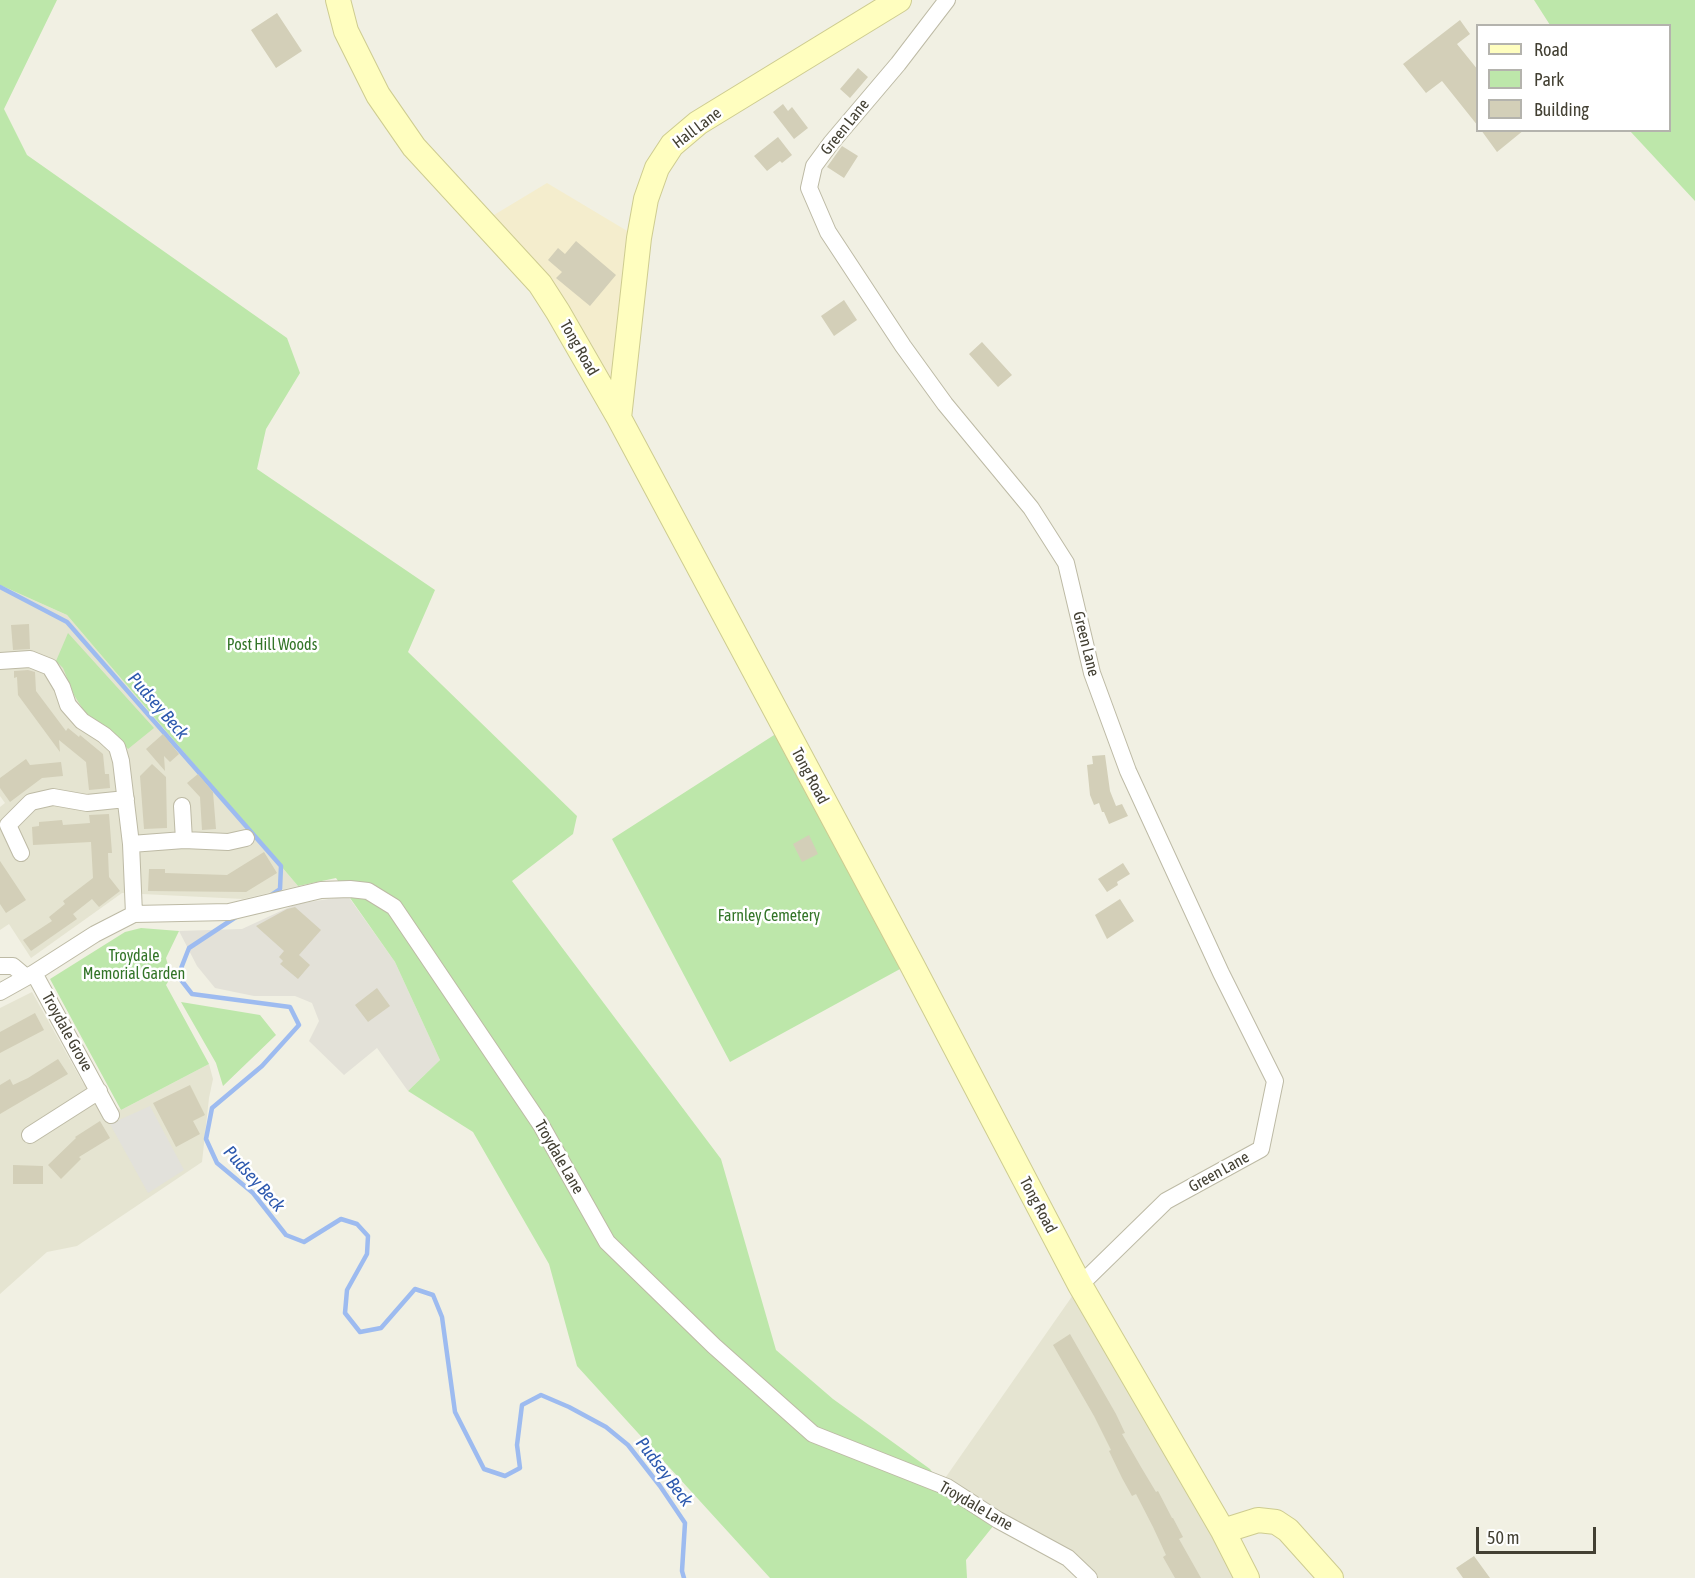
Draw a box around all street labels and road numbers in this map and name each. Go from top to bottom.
street label: Green Lane [817,95,873,159]
street label: Hall Lane [669,103,725,153]
street label: Tong Road [555,317,603,379]
street label: Green Lane [1069,610,1103,678]
street label: Tong Road [787,745,833,807]
street label: Troydale Grove [37,989,97,1075]
street label: Troydale Lane [530,1117,588,1197]
street label: Green Lane [1185,1148,1253,1196]
street label: Tong Road [1015,1174,1061,1236]
street label: Troydale Lane [936,1477,1016,1535]

